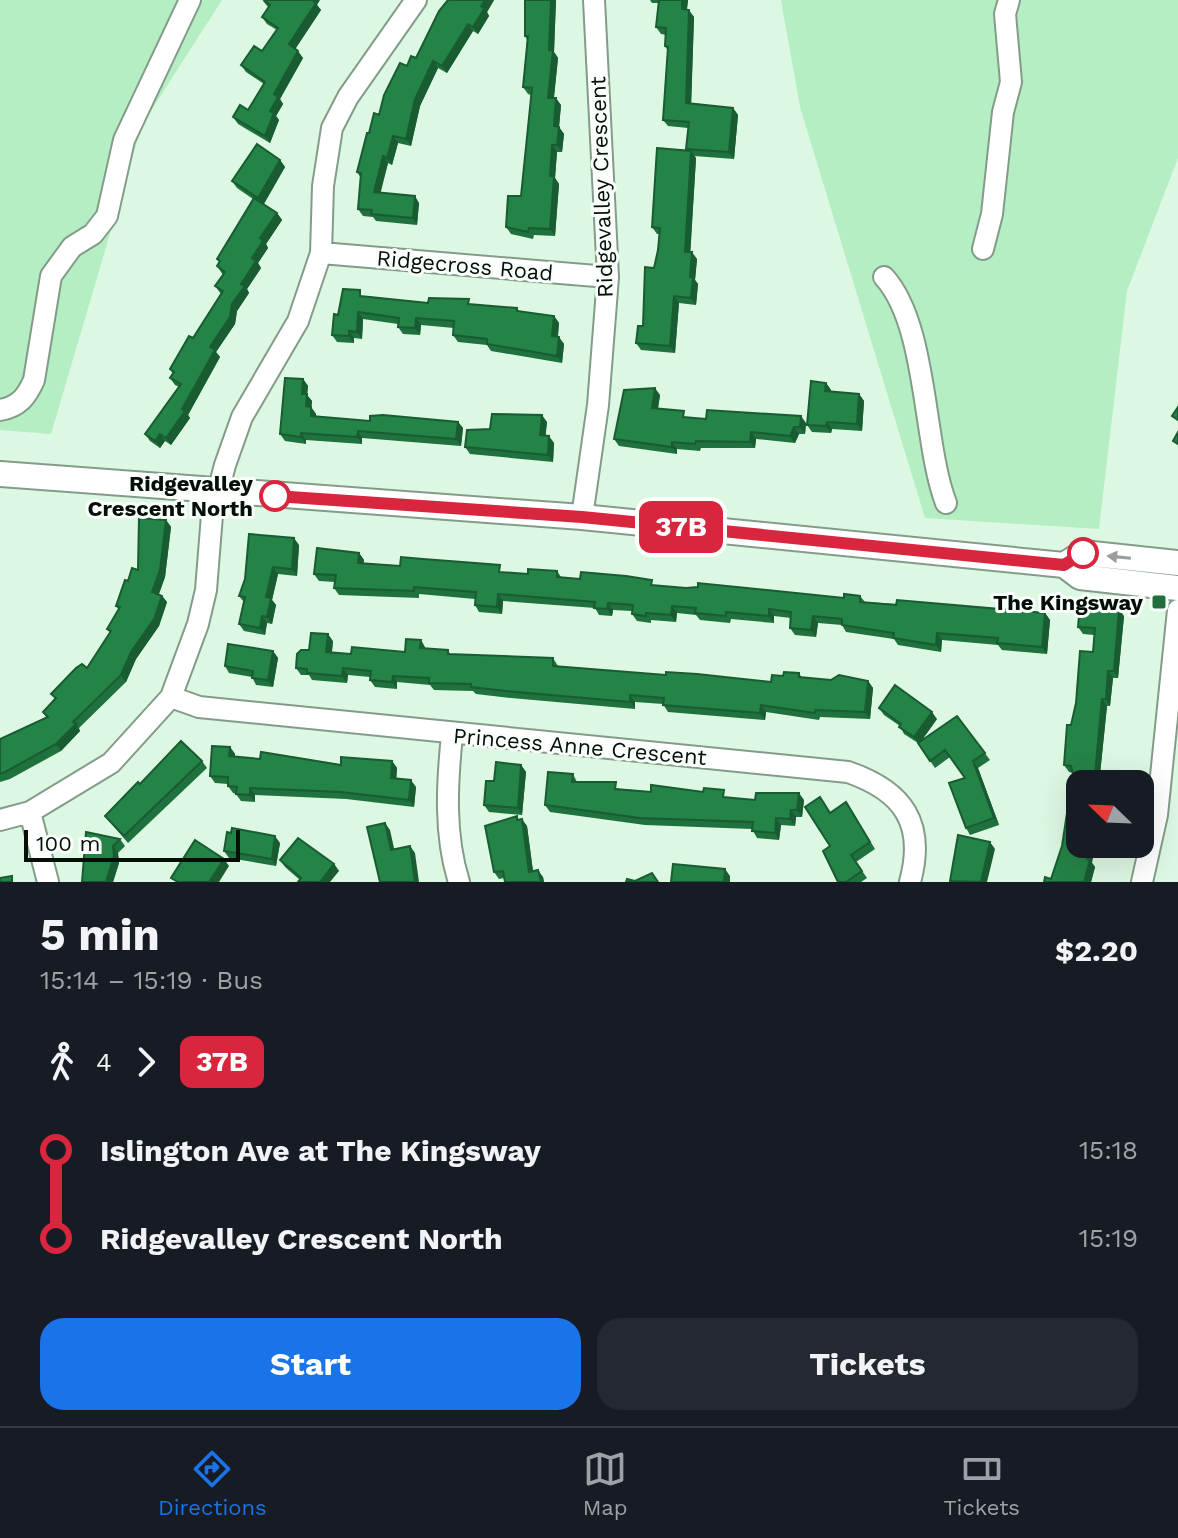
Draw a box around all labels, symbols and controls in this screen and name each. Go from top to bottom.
street label: Ridgevalley Crescent [585,76,618,298]
street label: Ridgecross Road [376,245,554,286]
place label: Ridgevalley Crescent North [87,471,254,521]
marker: Ridgevalley Crescent North [260,481,290,511]
line badge: 37B [635,501,727,553]
text: 37B [655,510,707,543]
unlabelled marker [1068,538,1098,568]
one-way arrow [1106,550,1131,563]
place label: The Kingsway [993,590,1144,615]
marker: The Kingsway [1150,593,1168,611]
street label: Princess Anne Crescent [452,723,708,770]
north arrow [1066,770,1154,858]
map controls [1066,770,1154,858]
scale bar [24,826,240,862]
text: 100 m [36,831,100,856]
text: 5 min [40,909,160,961]
text: $2.20 [1055,933,1138,968]
text: 15:14 – 15:19 · Bus [40,965,263,995]
icon: walk [40,1040,84,1084]
icon: forward [124,1040,168,1084]
text: 37B [196,1045,248,1078]
text: 4 [96,1047,112,1077]
text: Islington Ave at The Kingsway [100,1133,541,1168]
text: 15:18 [1079,1135,1138,1165]
text: Ridgevalley Crescent North [100,1221,503,1256]
text: 15:19 [1079,1223,1138,1253]
button: Start [40,1318,581,1410]
button: Tickets [597,1318,1138,1410]
tab: Directions [158,1447,267,1520]
tab: Map [583,1447,628,1520]
tab: Tickets [944,1447,1020,1520]

